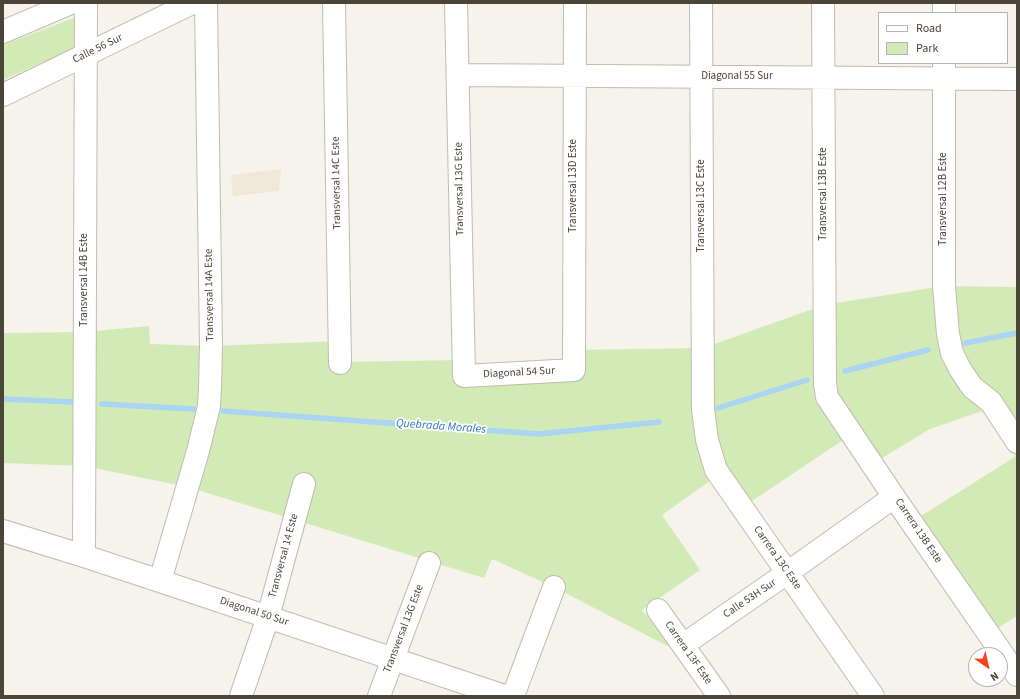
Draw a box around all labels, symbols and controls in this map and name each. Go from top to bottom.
legend [878,12,1008,64]
text: Road [916,20,942,37]
street label: Calle 56 Sur [71,31,125,67]
text: Park [916,40,938,57]
street label: Diagonal 55 Sur [701,70,773,84]
street label: Transversal 14C Este [330,136,344,230]
street label: Transversal 13D Este [567,139,581,233]
street label: Transversal 13G Este [453,142,467,236]
street label: Transversal 13B Este [817,147,831,241]
street label: Transversal 12B Este [937,152,951,246]
street label: Transversal 13C Este [695,159,709,253]
street label: Transversal 14B Este [78,233,92,327]
street label: Transversal 14A Este [203,248,217,342]
street label: Diagonal 54 Sur [483,365,555,381]
water label: Quebrada Morales [395,417,487,437]
street label: Carrera 13B Este [892,496,944,566]
street label: Transversal 14 Este [266,512,302,600]
street label: Carrera 13C Este [750,524,804,592]
street label: Calle 53H Sur [721,576,779,622]
street label: Transversal 13G Este [381,583,427,675]
street label: Diagonal 50 Sur [218,595,290,629]
street label: Carrera 13F Este [661,619,715,687]
north arrow [968,647,1008,687]
text: N [987,668,1002,685]

